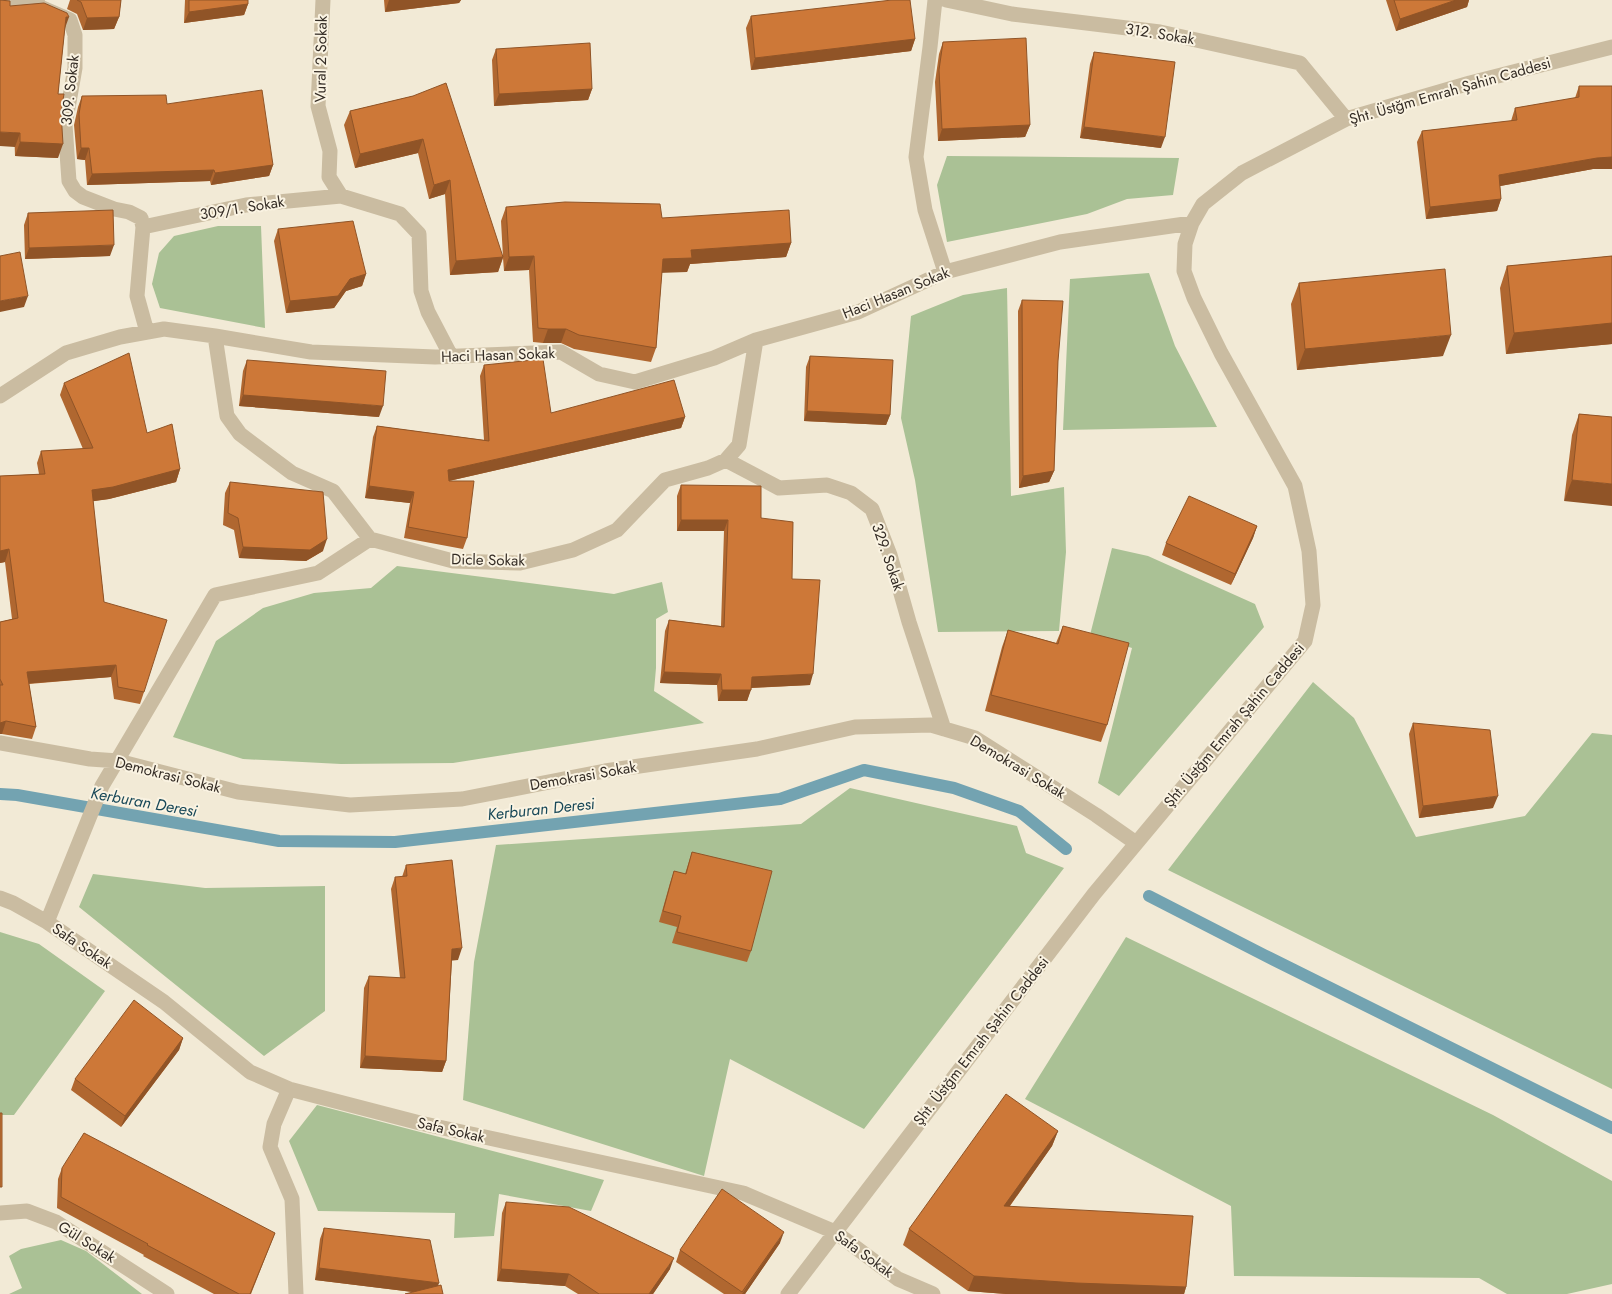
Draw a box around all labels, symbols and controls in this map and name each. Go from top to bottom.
street label: Vural 2 Sokak [309,15,333,103]
street label: 312. Sokak [1124,18,1196,50]
street label: Şht. Üstğm Emrah Şahin Caddesi [1347,52,1553,130]
street label: 309. Sokak [55,53,85,126]
street label: 309/1. Sokak [198,190,286,226]
street label: Haci Hasan Sokak [839,261,953,325]
street label: Haci Hasan Sokak [441,342,556,368]
street label: 329. Sokak [866,520,910,594]
street label: Dicle Sokak [451,548,525,572]
street label: Şht. Üstğm Emrah Şahin Caddesi [1158,638,1310,812]
street label: Demokrasi Sokak [966,730,1070,804]
street label: Demokrasi Sokak [113,751,223,799]
street label: Demokrasi Sokak [528,756,639,796]
water label: Kerburan Deresi [89,781,200,823]
water label: Kerburan Deresi [486,792,597,826]
street label: Safa Sokak [48,918,117,974]
street label: Şht. Üstğm Emrah Şahin Caddesi [908,952,1054,1130]
street label: Safa Sokak [415,1112,487,1148]
street label: Gül Sokak [54,1216,120,1269]
street label: Safa Sokak [830,1225,898,1283]

